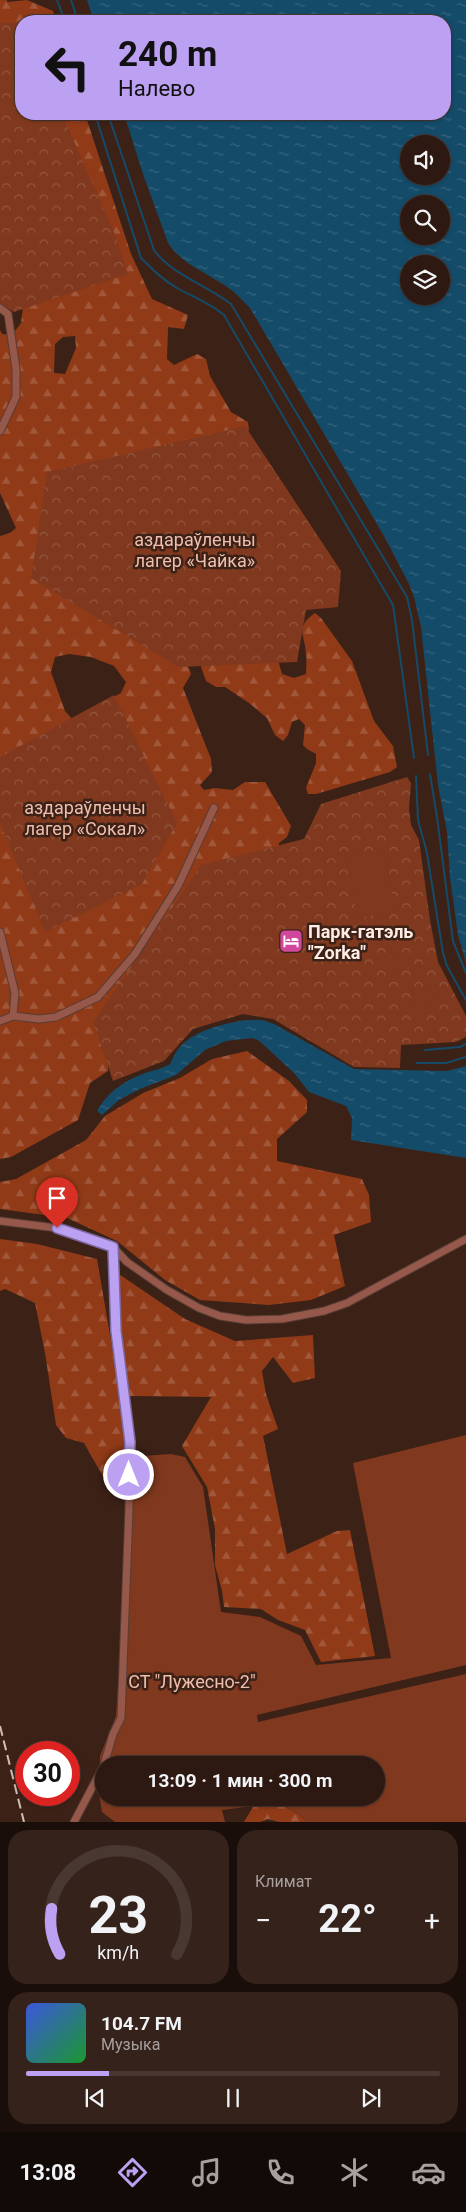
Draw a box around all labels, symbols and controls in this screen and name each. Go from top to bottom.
text: 240 m [118,34,217,75]
icon: left [35,35,100,100]
text: Налево [118,76,195,101]
map controls [400,135,450,305]
button: sound [400,135,450,185]
button: search [400,195,450,245]
button: layers [400,255,450,305]
park label: аздараўленчы лагер «Чайка» [134,529,256,571]
park label: аздараўленчы лагер «Сокал» [24,797,146,839]
place label: Парк-гатэль "Zorka" [308,921,413,963]
hotel icon: Парк-гатэль "Zorka" [278,928,304,954]
pin [36,1177,78,1228]
icon: arrive [43,1184,71,1212]
position arrow [102,1448,154,1500]
park label: СТ "Лужесно-2" [128,1671,256,1692]
speed limit sign: 30 [15,1741,80,1806]
text: 13:09 · 1 мин · 300 m [148,1769,332,1792]
text: Климат [255,1872,312,1891]
text: 23 [89,1885,148,1946]
text: 22° [318,1897,377,1941]
text: − [255,1904,271,1937]
text: + [424,1904,440,1937]
text: km/h [98,1942,139,1963]
text: 104.7 FM [101,2012,182,2035]
text: Музыка [101,2035,160,2054]
icon: previous [81,2084,109,2112]
icon: pause [219,2084,247,2112]
icon: next [357,2084,385,2112]
icon: directions [115,2155,150,2190]
icon: music [189,2155,224,2190]
icon: phone [263,2155,298,2190]
icon: climate [337,2155,372,2190]
icon: car [411,2155,446,2190]
text: 13:08 [20,2160,76,2185]

